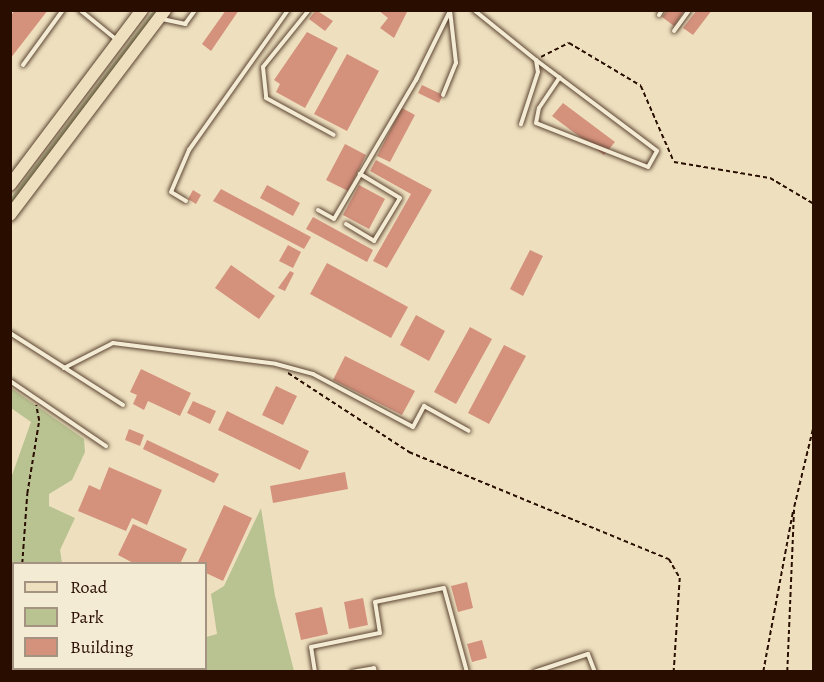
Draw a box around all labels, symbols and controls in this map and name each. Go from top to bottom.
legend [12,562,207,670]
text: Road [70,575,107,599]
text: Park [70,605,104,629]
text: Building [70,635,134,659]

